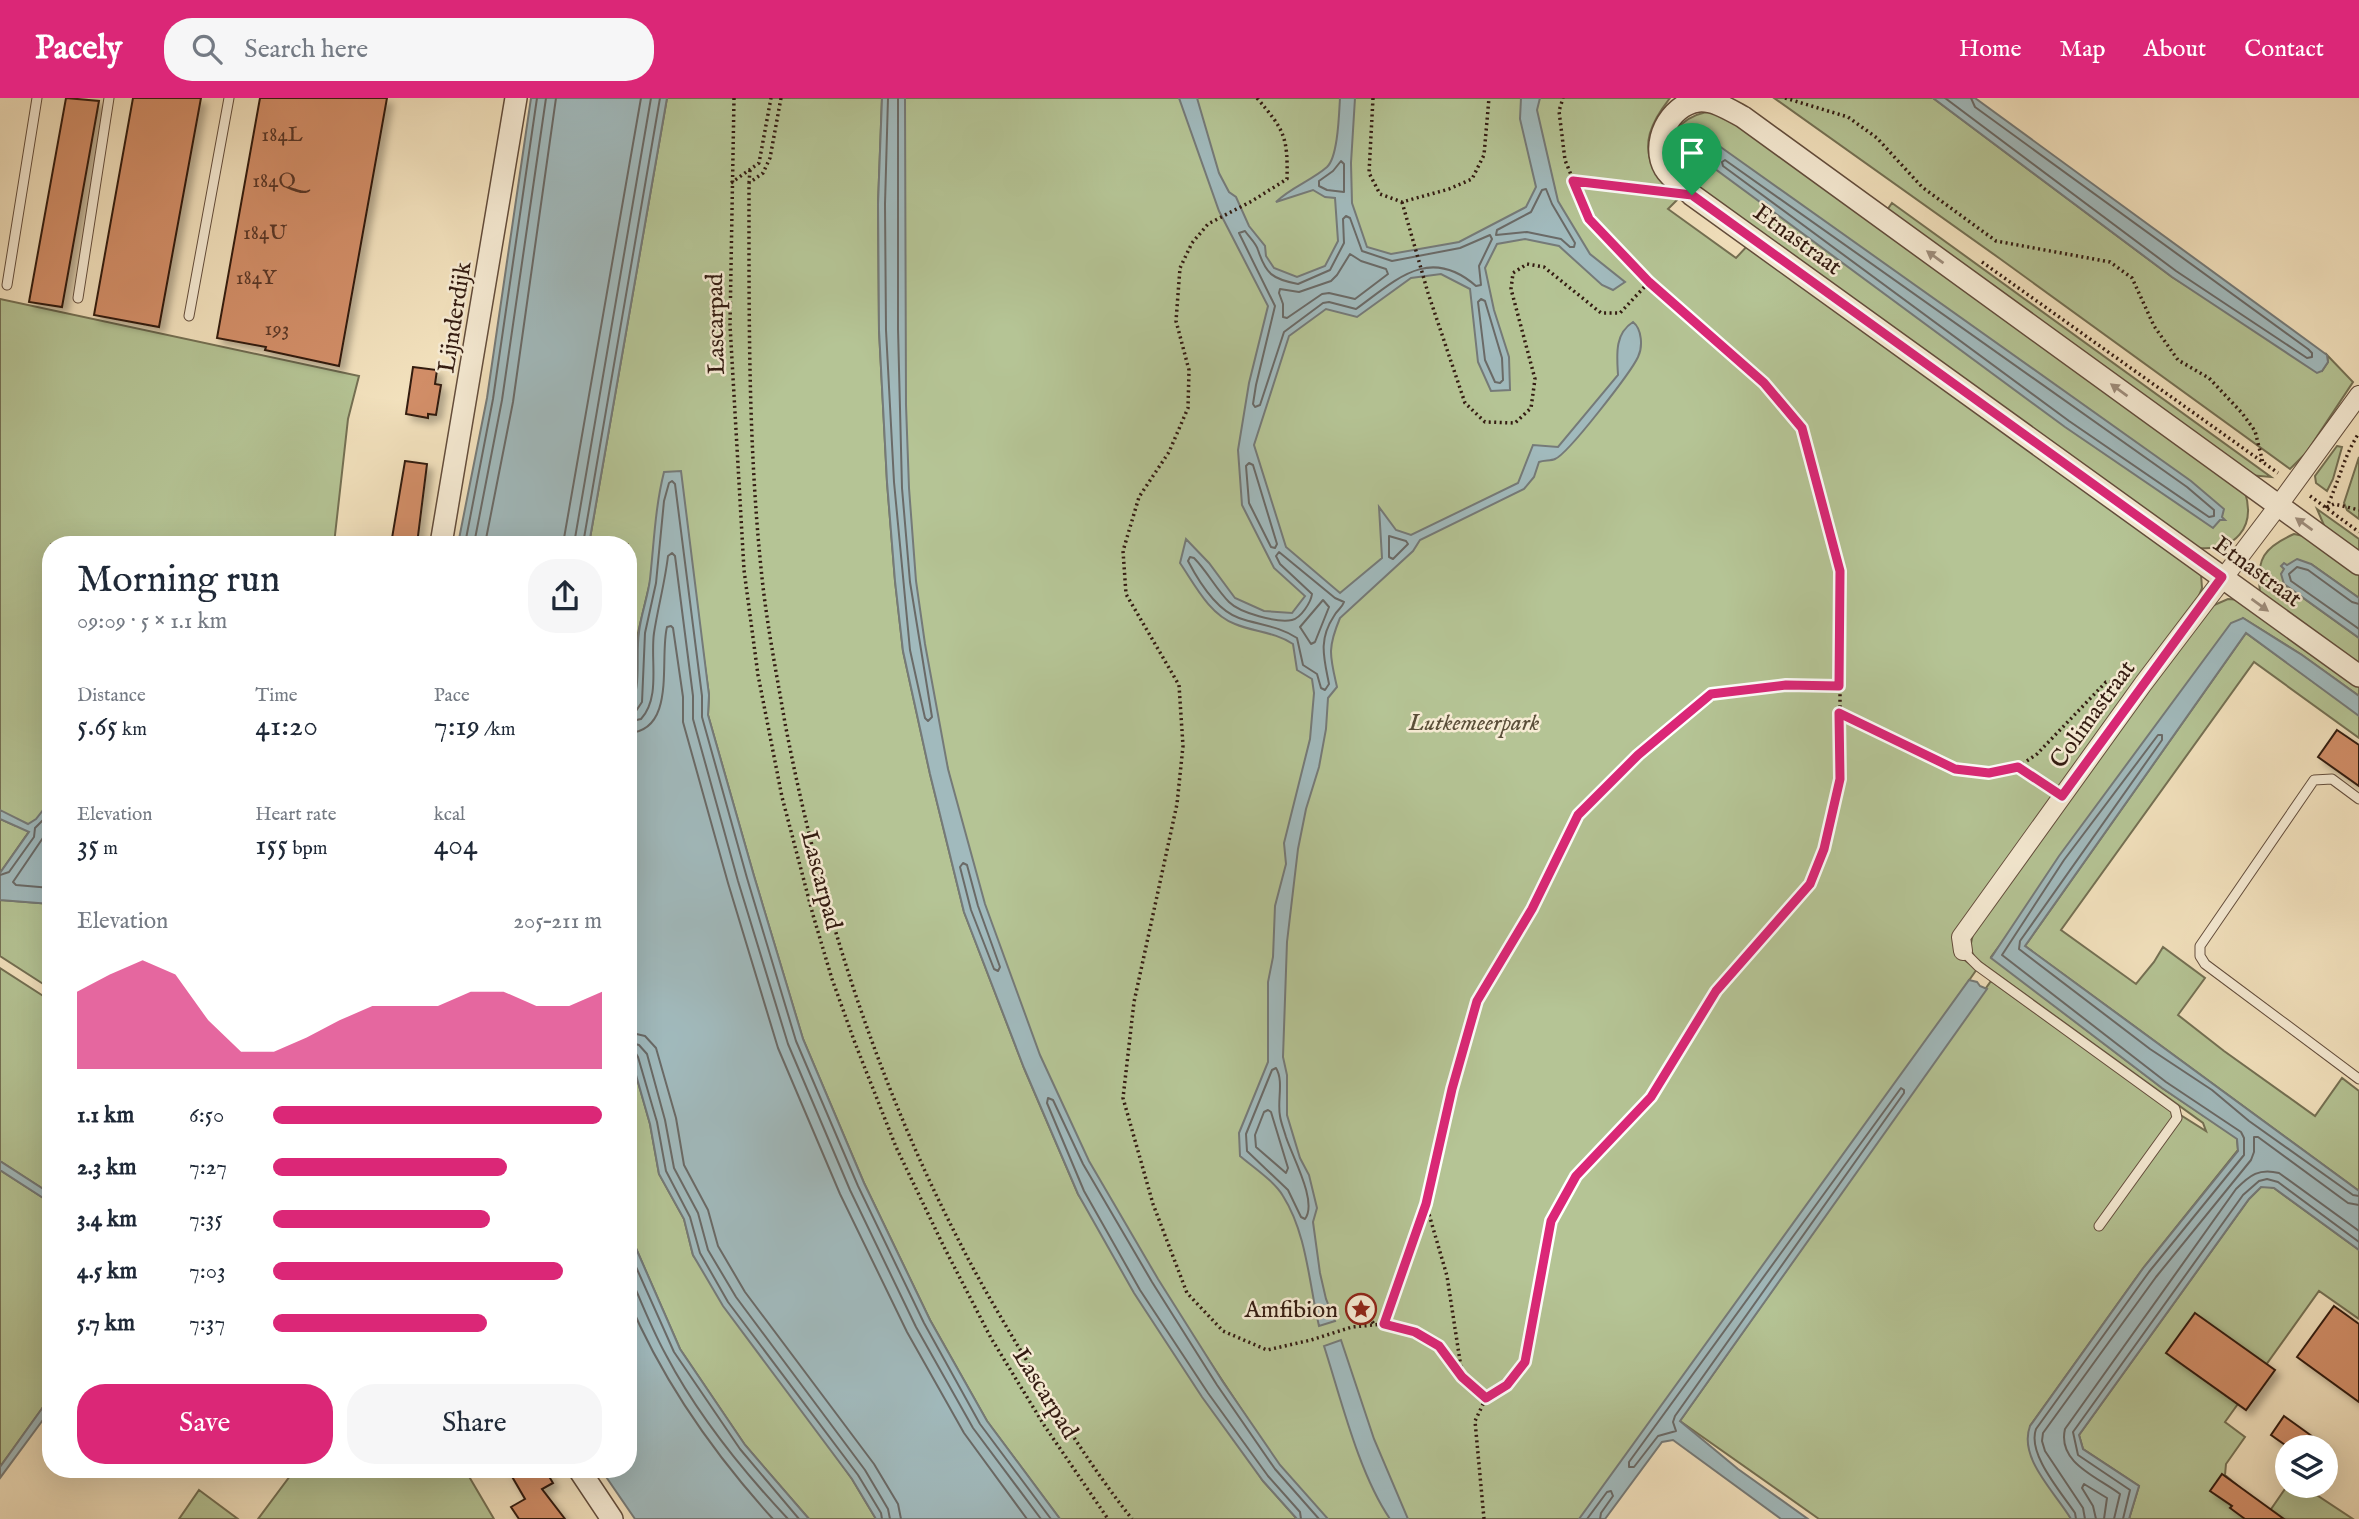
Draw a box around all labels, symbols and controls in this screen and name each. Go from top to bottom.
search box [164,18,654,81]
text: Pacely [35,28,122,70]
icon: search [188,30,226,68]
text: Search here [244,33,368,66]
text: Home [1959,34,2022,65]
text: Map [2060,34,2106,65]
text: About [2144,34,2206,65]
text: Contact [2244,34,2324,65]
house number: 184L [261,122,303,149]
pin [1662,123,1722,195]
icon: arrive [1673,134,1711,172]
house number: 184Q [252,168,311,195]
street label: Etnastraat [1747,198,1848,283]
house number: 184U [243,220,287,247]
one-way arrow [1927,249,1945,264]
street label: Lijnderdijk [431,259,480,375]
house number: 184Y [236,265,278,292]
street label: Lascarpad [700,273,733,375]
house number: 193 [265,316,289,343]
one-way arrow [2110,383,2129,397]
one-way arrow [2295,517,2313,531]
street label: Etnastraat [2207,530,2308,615]
text: Morning run [77,557,280,605]
button: share [528,559,602,633]
one-way arrow [2251,598,2269,612]
text: 09:09 · 5 × 1.1 km [77,607,227,636]
street label: Colimastraat [2044,655,2143,775]
text: Distance [77,684,146,708]
text: Time [255,684,298,708]
text: Pace [434,684,470,708]
text: 5.65 [77,708,118,746]
text: 41:20 [255,708,318,746]
text: 7:19 [434,708,480,746]
park label: Lutkemeerpark [1408,708,1540,739]
text: km [118,718,147,742]
text: /km [480,718,515,742]
text: Elevation [77,803,152,827]
text: Heart rate [255,803,336,827]
text: kcal [434,803,465,827]
text: 35 [77,827,99,865]
text: 155 [255,827,288,865]
text: 404 [434,827,478,865]
street label: Lascarpad [792,827,849,934]
text: m [99,837,118,861]
text: bpm [288,837,327,861]
text: Elevation [77,907,168,936]
text: 205–211 m [513,907,602,936]
text: 1.1 km [77,1101,134,1130]
text: 6:50 [189,1101,224,1130]
text: 2.3 km [77,1153,136,1182]
text: 7:27 [189,1153,227,1182]
text: 3.4 km [77,1205,137,1234]
text: 7:35 [189,1205,223,1234]
text: 4.5 km [77,1257,137,1286]
text: 7:03 [189,1257,226,1286]
place icon: Amfibion [1344,1292,1378,1326]
place label: Amfibion [1244,1295,1338,1326]
text: 5.7 km [77,1309,135,1338]
text: 7:37 [189,1309,225,1338]
street label: Lascarpad [1005,1343,1085,1445]
button: Save [77,1384,333,1464]
button: Share [347,1384,602,1464]
map controls [2275,1435,2338,1498]
button: layers [2275,1435,2338,1498]

